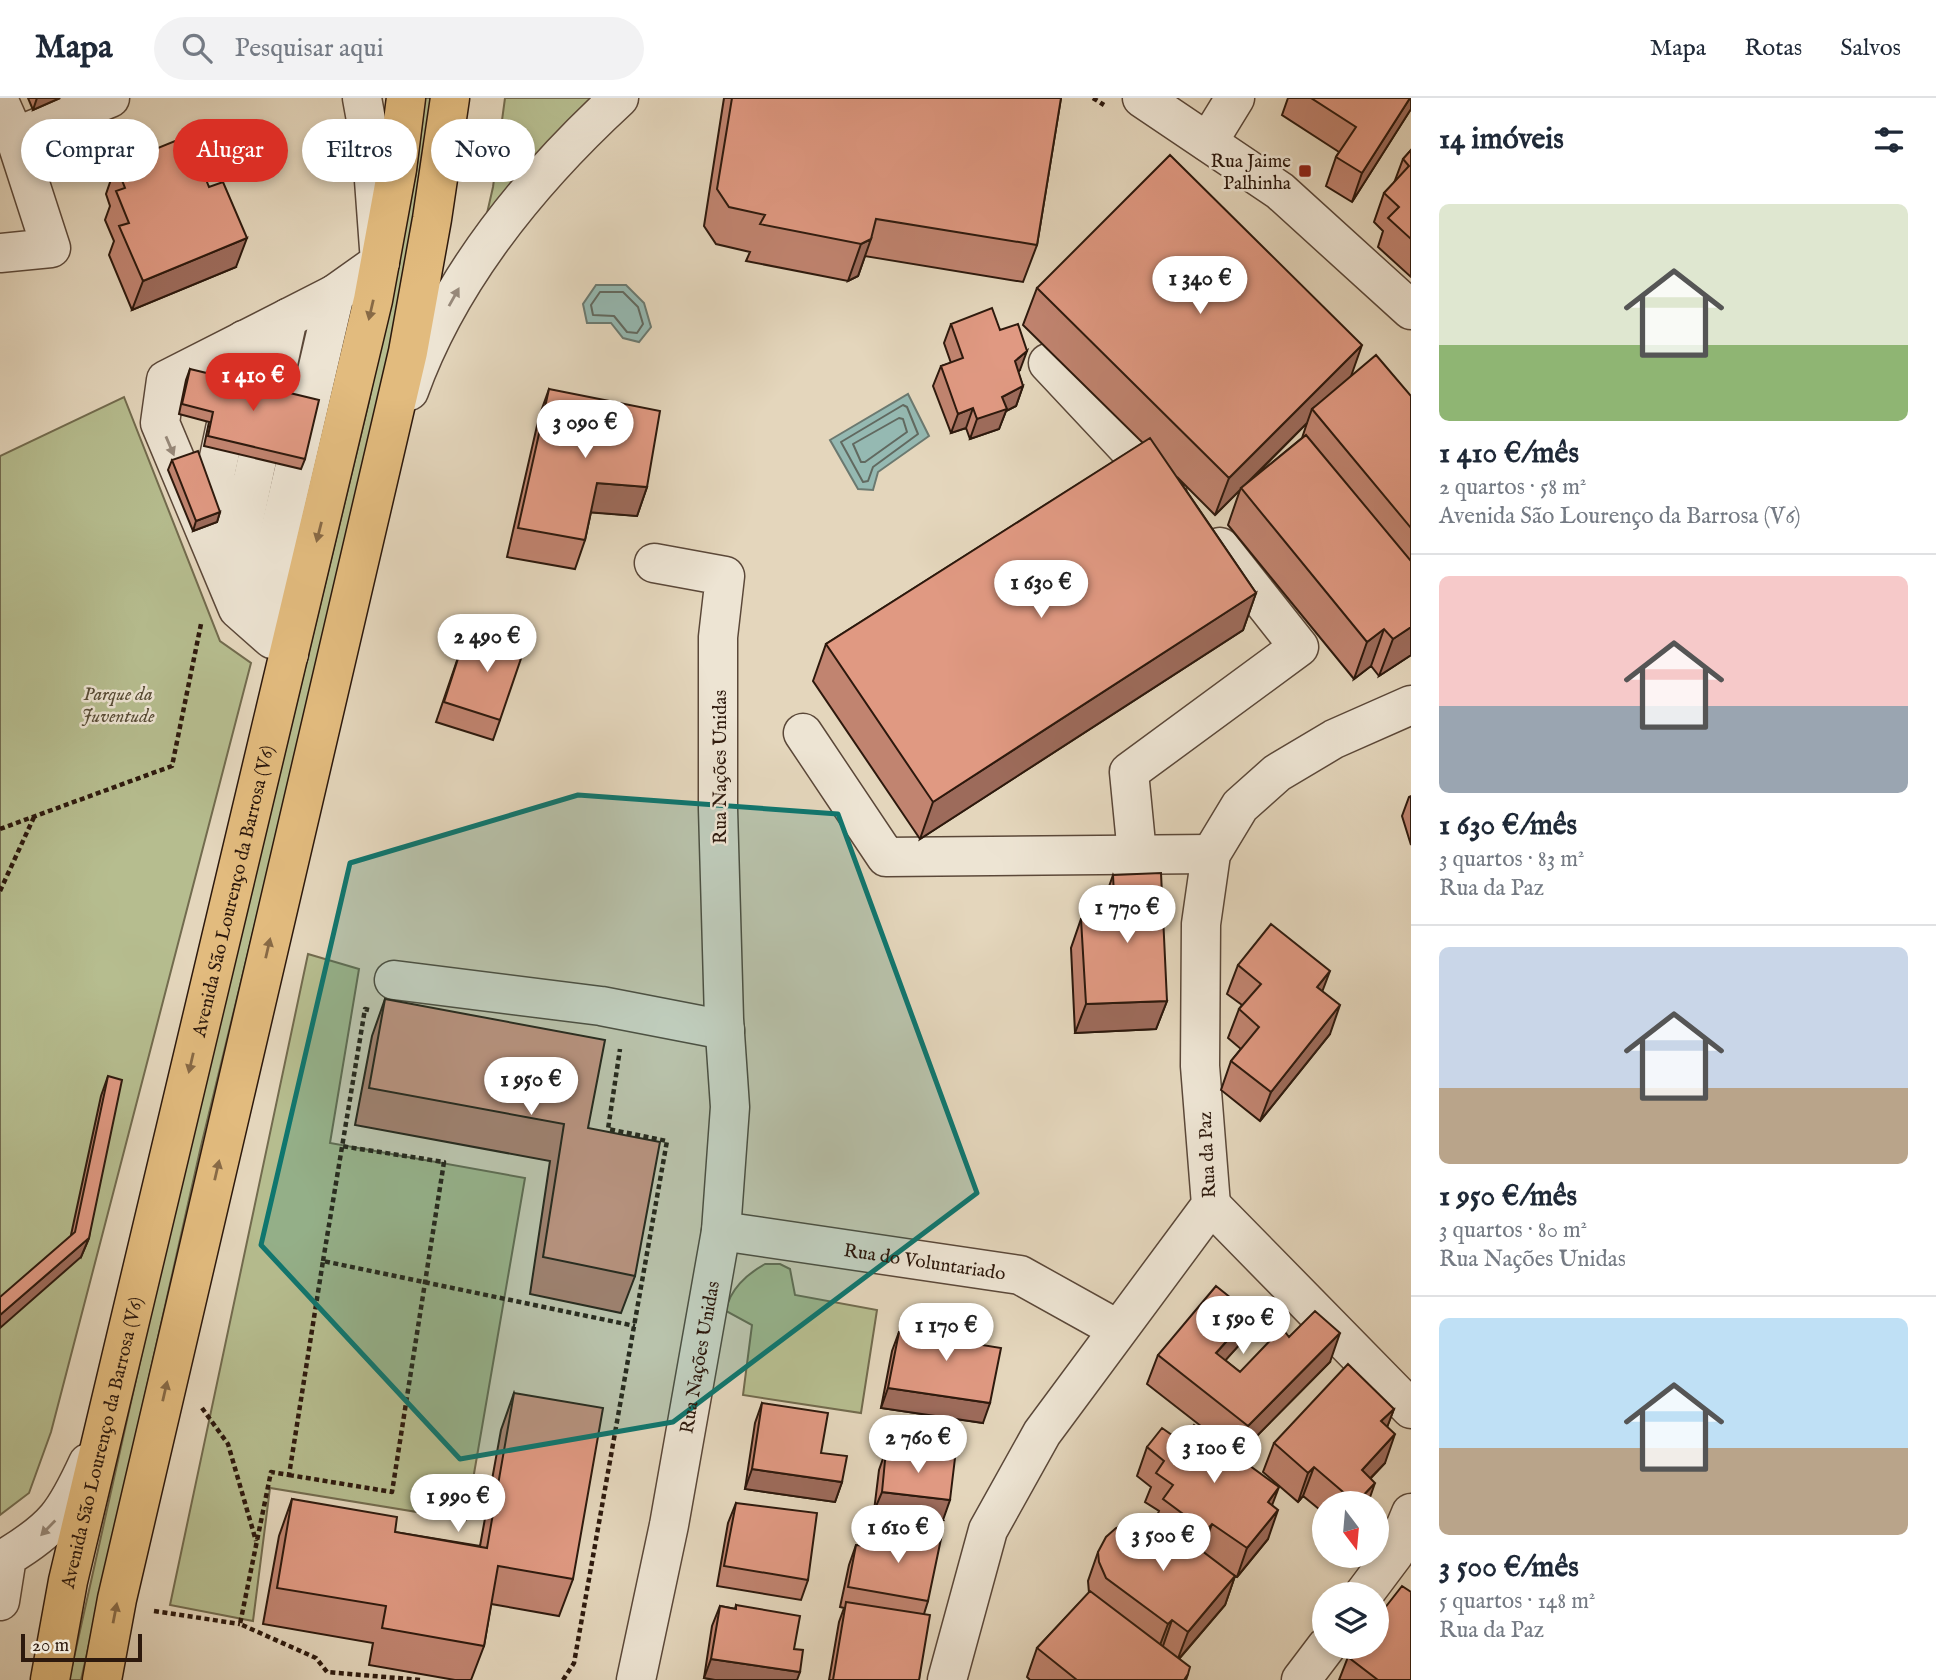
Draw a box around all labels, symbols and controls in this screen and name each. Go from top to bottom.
search box [154,17,644,80]
text: Mapa [35,27,112,69]
icon: search [178,29,216,67]
text: Pesquisar aqui [234,32,384,65]
text: Mapa [1650,33,1706,64]
text: Rotas [1744,33,1802,64]
text: Salvos [1840,33,1901,64]
chip: Comprar [21,119,159,182]
chip: Alugar [173,119,288,182]
chip: Filtros [302,119,417,182]
chip: Novo [431,119,535,182]
text: 14 imóveis [1439,121,1564,159]
icon: filters [1870,121,1908,159]
place label: Rua Jaime Palhinha [1211,150,1292,196]
marker: Rua Jaime Palhinha [1297,163,1313,179]
icon: home [1611,250,1737,376]
pin: 1 340 € [1135,256,1265,316]
text: 1 340 € [1168,264,1232,293]
one-way arrow [448,288,460,307]
one-way arrow [365,299,376,321]
pin: 1 410 € [188,354,318,413]
text: 1 410 € [221,361,285,390]
pin: 3 090 € [520,400,650,460]
text: 3 090 € [553,408,617,437]
text: 1 410 €/mês [1439,435,1579,473]
one-way arrow [164,436,175,457]
text: 2 quartos · 58 m² [1439,473,1586,502]
text: Avenida São Lourenço da Barrosa (V6) [1439,502,1801,531]
one-way arrow [313,521,324,543]
pin: 1 630 € [976,560,1106,620]
text: 1 630 € [1010,568,1072,597]
pin: 2 490 € [422,614,552,674]
text: 2 490 € [454,622,520,651]
icon: home [1611,622,1737,748]
park label: Parque da Juventude [81,683,155,729]
street label: Rua Nações Unidas [709,690,733,844]
street label: Avenida São Lourenço da Barrosa (V6) [188,743,281,1041]
text: 1 630 €/mês [1439,807,1577,845]
text: 3 quartos · 83 m² [1439,845,1585,874]
text: Rua da Paz [1439,874,1544,903]
pin: 1 770 € [1062,886,1192,945]
text: 1 770 € [1095,893,1159,922]
one-way arrow [262,937,273,959]
icon: home [1611,993,1737,1119]
one-way arrow [186,1052,197,1074]
pin: 1 950 € [466,1058,596,1117]
text: 1 950 € [500,1065,562,1094]
street label: Rua da Paz [1194,1111,1222,1199]
one-way arrow [211,1158,222,1180]
text: 1 950 €/mês [1439,1178,1577,1216]
text: 3 quartos · 80 m² [1439,1216,1587,1245]
street label: Rua do Voluntariado [842,1239,1007,1287]
text: Rua Nações Unidas [1439,1245,1626,1274]
street label: Rua Nações Unidas [675,1279,726,1436]
street label: Avenida São Lourenço da Barrosa (V6) [57,1295,149,1592]
pin: 1 590 € [1178,1296,1308,1356]
pin: 1 170 € [881,1304,1011,1363]
text: 1 590 € [1212,1304,1274,1333]
text: 1 170 € [915,1311,977,1340]
icon: home [1611,1364,1737,1490]
one-way arrow [160,1380,171,1402]
pin: 2 760 € [853,1416,983,1475]
text: 2 760 € [885,1423,951,1452]
pin: 3 100 € [1149,1426,1279,1485]
text: 3 100 € [1182,1433,1246,1462]
pin: 1 990 € [393,1474,523,1534]
text: 1 990 € [426,1482,490,1511]
north arrow [1312,1491,1390,1568]
map controls [1312,1491,1389,1659]
pin: 1 610 € [833,1506,963,1565]
text: 1 610 € [867,1513,929,1542]
pin: 3 500 € [1098,1514,1228,1573]
one-way arrow [40,1519,57,1536]
text: 3 500 € [1132,1521,1194,1550]
text: 3 500 €/mês [1439,1549,1579,1587]
button: layers [1312,1582,1389,1659]
text: 5 quartos · 148 m² [1439,1587,1596,1616]
one-way arrow [109,1602,120,1624]
text: Rua da Paz [1439,1616,1544,1645]
scale bar [21,1631,142,1663]
text: 20 m [32,1634,69,1658]

